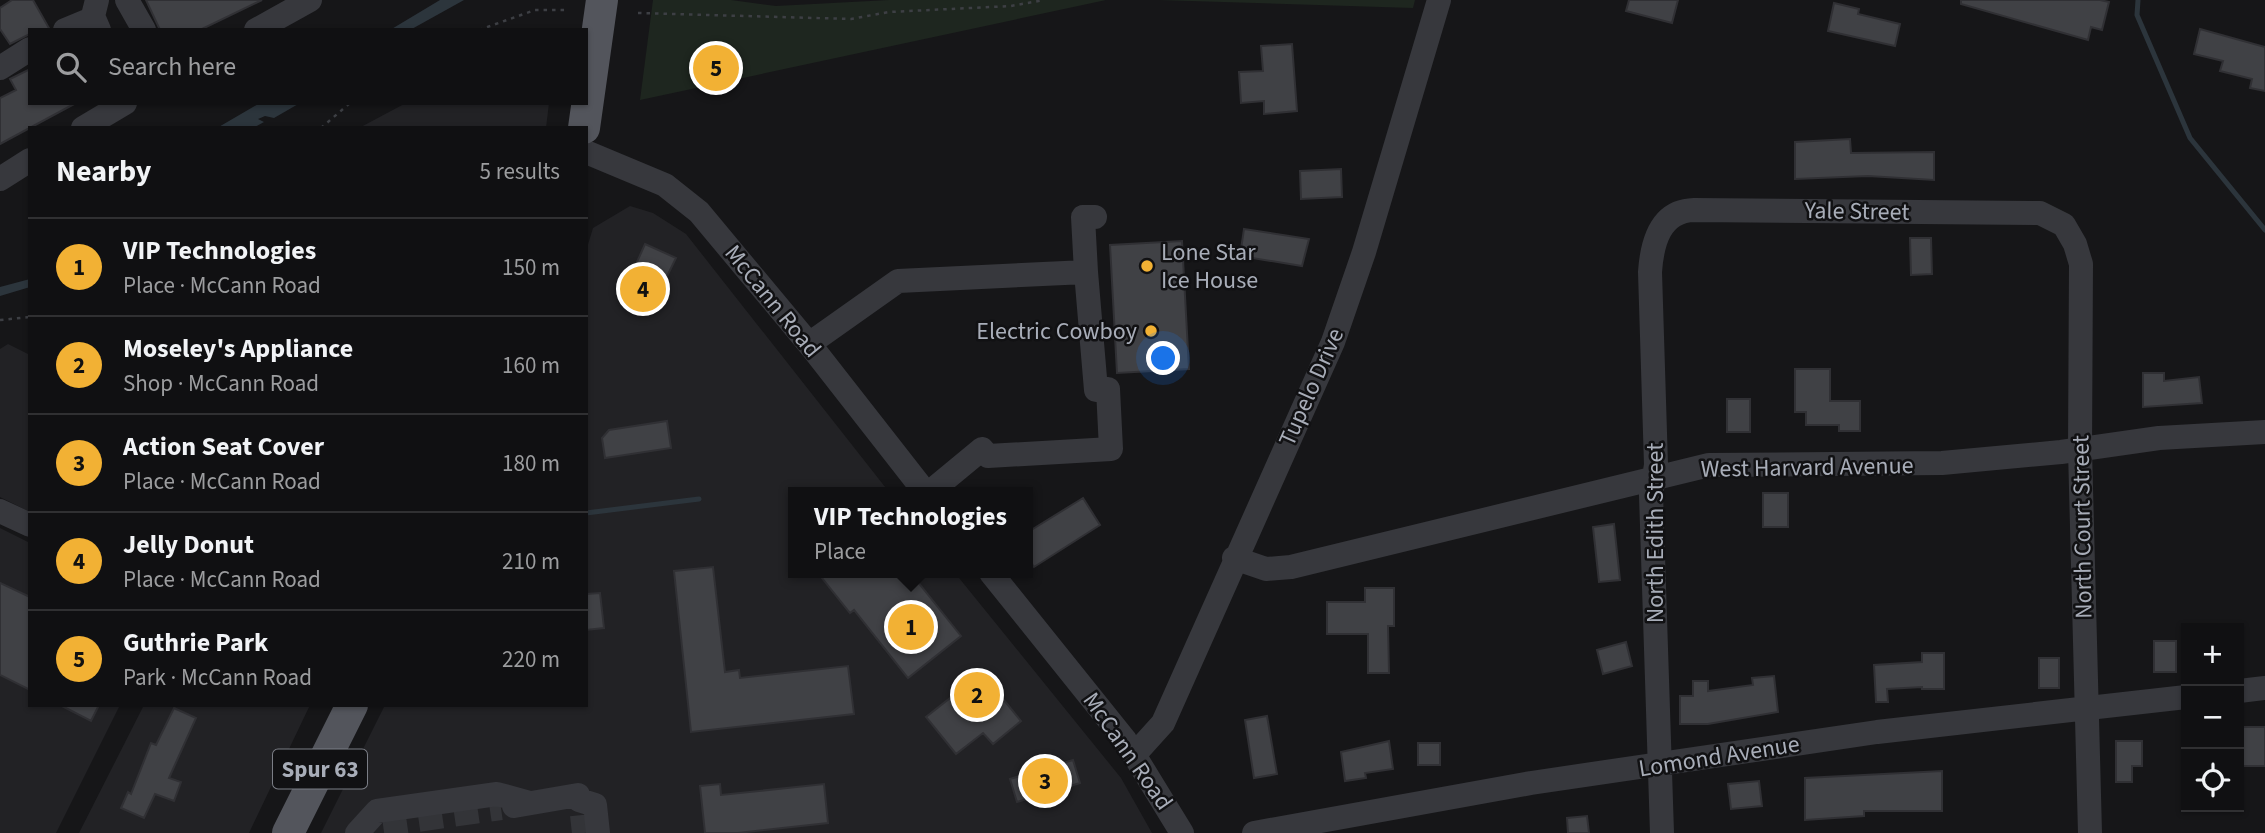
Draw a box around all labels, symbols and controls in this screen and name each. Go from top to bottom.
search box [28,28,588,105]
pin: 5 [693,42,739,94]
icon: search [52,48,90,86]
text: Search here [108,48,236,85]
text: Nearby [56,150,151,193]
text: 5 results [480,155,560,188]
street label: Yale Street [1803,193,1910,230]
text: VIP Technologies [123,232,316,269]
place label: Lone Star Ice House [1161,235,1258,298]
street label: McCann Road [716,237,829,365]
text: 1 [73,251,85,284]
text: 150 m [502,251,560,284]
marker: Lone Star Ice House [1139,258,1155,274]
pin: 4 [620,263,666,315]
text: Place · McCann Road [123,269,321,302]
place label: Electric Cowboy [976,314,1137,349]
marker: Electric Cowboy [1143,323,1159,339]
street label: Tupelo Drive [1270,323,1353,452]
text: Moseley's Appliance [123,330,353,367]
your location [1146,341,1180,375]
text: 2 [73,349,85,382]
text: 160 m [502,349,560,382]
text: Shop · McCann Road [123,367,319,400]
text: Action Seat Cover [123,428,324,465]
street label: North Court Street [2063,435,2102,619]
street label: North Edith Street [1638,443,1673,623]
text: 3 [73,447,85,480]
text: 180 m [502,447,560,480]
street label: West Harvard Avenue [1700,448,1914,487]
text: Place · McCann Road [123,465,321,498]
popup [788,487,1033,578]
text: VIP Technologies [814,498,1007,535]
text: Jelly Donut [123,526,254,563]
text: Place [814,535,866,568]
text: 4 [73,545,85,578]
text: 210 m [502,545,560,578]
text: Place · McCann Road [123,563,321,596]
pin: 1 [888,601,934,653]
map controls [2181,623,2244,812]
button: + [2181,623,2244,686]
text: Guthrie Park [123,624,268,661]
text: 5 [73,643,85,676]
text: 220 m [502,643,560,676]
text: Park · McCann Road [123,661,312,694]
pin: 2 [954,669,1000,721]
street label: McCann Road [1074,685,1181,817]
button: − [2181,686,2244,749]
street label: Lomond Avenue [1636,726,1802,786]
button: locate [2181,749,2244,812]
road number: Spur 63 [273,750,367,789]
pin: 3 [1022,755,1068,807]

